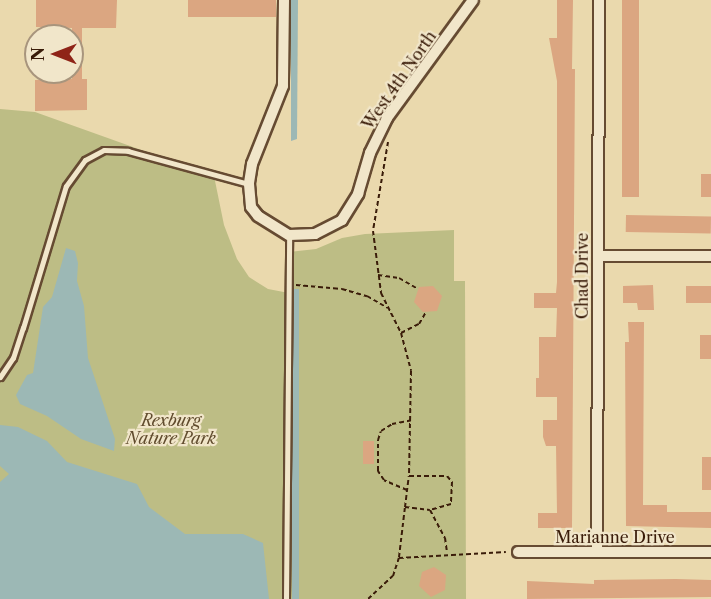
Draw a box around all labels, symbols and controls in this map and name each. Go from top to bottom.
north arrow [24,24,84,84]
street label: West 4th North [358,27,440,133]
text: N [28,47,48,61]
street label: Chad Drive [572,233,592,319]
park label: Rexburg Nature Park [126,410,216,448]
street label: Marianne Drive [555,527,675,547]

